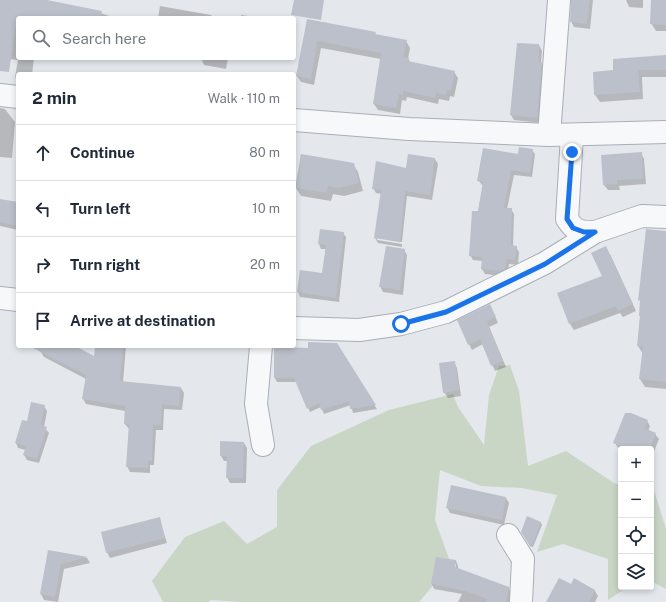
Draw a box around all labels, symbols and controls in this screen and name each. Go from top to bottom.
search box [16,16,296,60]
icon: search [30,27,52,49]
text: Search here [62,30,146,47]
text: 2 min [32,88,77,108]
text: Walk · 110 m [208,91,280,106]
icon: ahead [32,142,54,164]
route end [563,143,581,161]
text: Continue [70,144,135,161]
text: 80 m [249,145,280,160]
icon: left [32,198,54,220]
text: Turn left [70,200,131,217]
text: 10 m [252,201,280,216]
icon: right [32,254,54,276]
text: Turn right [70,256,140,273]
text: 20 m [250,257,280,272]
icon: arrive [32,310,54,332]
text: Arrive at destination [70,312,215,329]
route start [392,315,410,333]
map controls [618,446,654,590]
button: + [618,446,654,482]
button: − [618,482,654,518]
button: locate [618,518,654,554]
button: layers [618,554,654,590]

